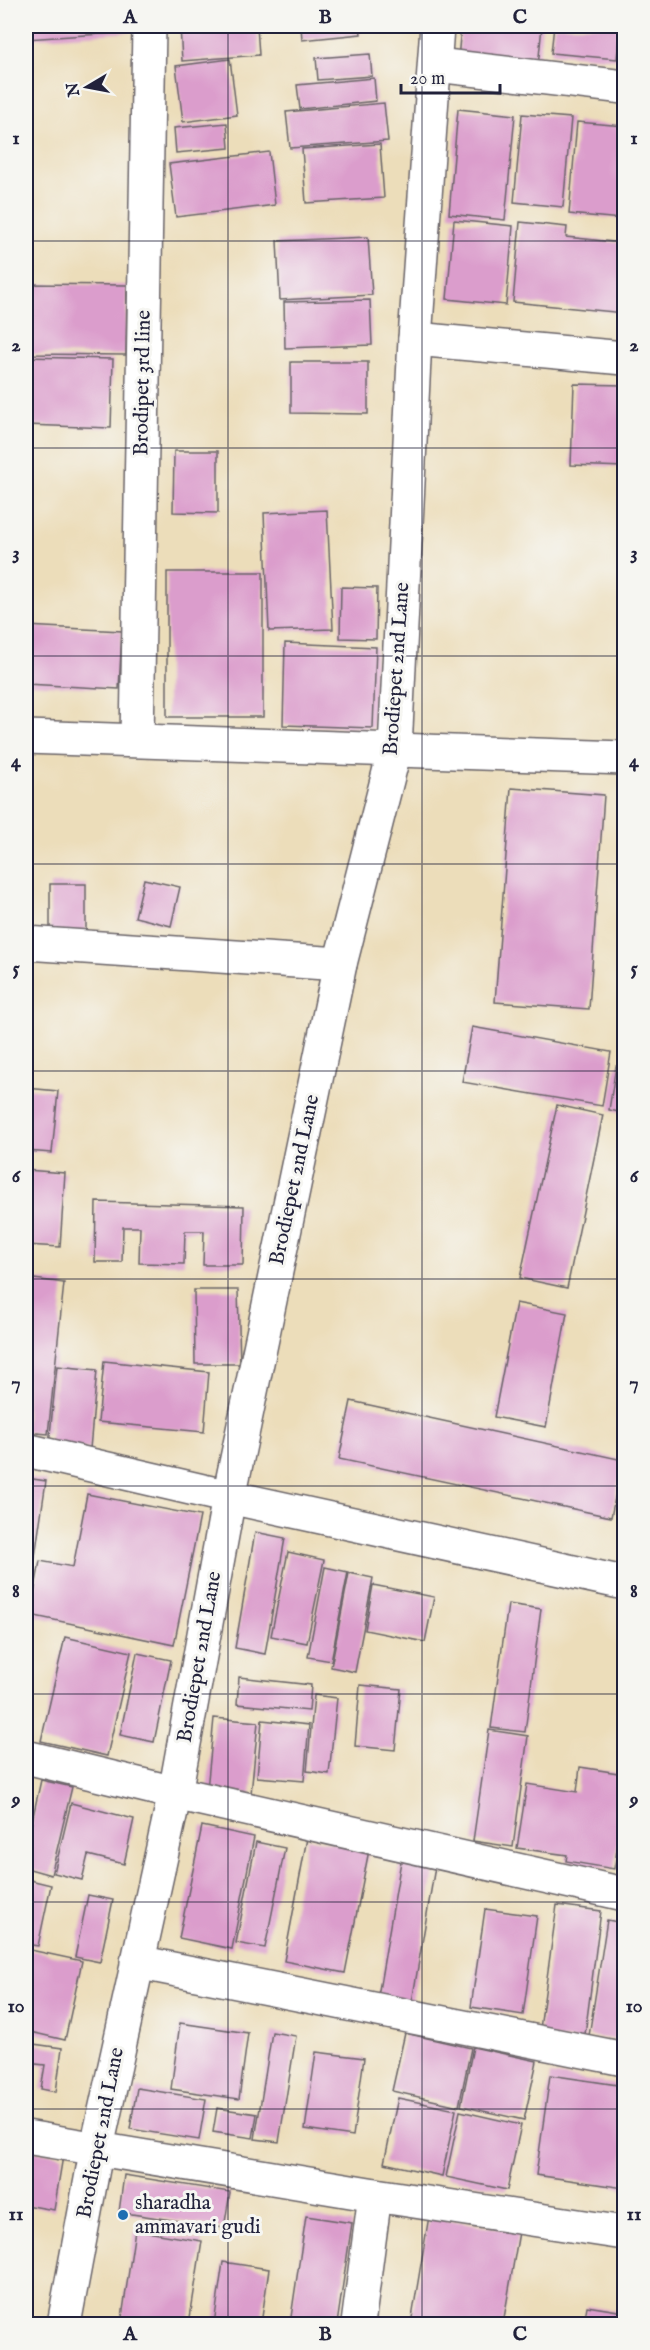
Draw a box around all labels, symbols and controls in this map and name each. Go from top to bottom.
text: A [122,5,138,30]
text: B [318,5,332,30]
text: C [513,5,527,30]
north arrow [57,57,117,117]
scale bar [401,57,500,95]
text: 20 m [410,68,445,91]
text: N [63,81,85,99]
text: 1 [12,126,20,151]
text: 1 [630,126,638,151]
street label: Brodipet 3rd line [128,309,158,456]
text: 2 [11,333,21,358]
text: 2 [629,333,639,358]
text: 3 [12,541,20,566]
text: 3 [630,541,638,566]
street label: Brodiepet 2nd Lane [377,581,417,757]
text: 4 [11,749,22,774]
text: 4 [629,749,640,774]
text: 5 [12,956,20,981]
text: 5 [630,956,638,981]
street label: Brodiepet 2nd Lane [264,1092,326,1268]
text: 6 [12,1164,22,1189]
text: 6 [630,1164,640,1189]
text: 7 [11,1371,21,1396]
text: 7 [629,1371,639,1396]
street label: Brodiepet 2nd Lane [172,1569,228,1745]
text: 8 [12,1579,20,1604]
text: 8 [630,1579,638,1604]
text: 9 [11,1787,21,1812]
text: 9 [629,1787,639,1812]
text: 10 [7,1994,25,2019]
text: 10 [625,1994,643,2019]
street label: Brodiepet 2nd Lane [71,2045,131,2221]
place label: sharadha ammavari gudi [135,2190,261,2241]
text: 11 [9,2202,23,2227]
text: 11 [627,2202,641,2227]
marker: sharadha ammavari gudi [116,2208,130,2222]
text: A [122,2322,138,2347]
text: B [318,2322,332,2347]
text: C [513,2322,527,2347]

